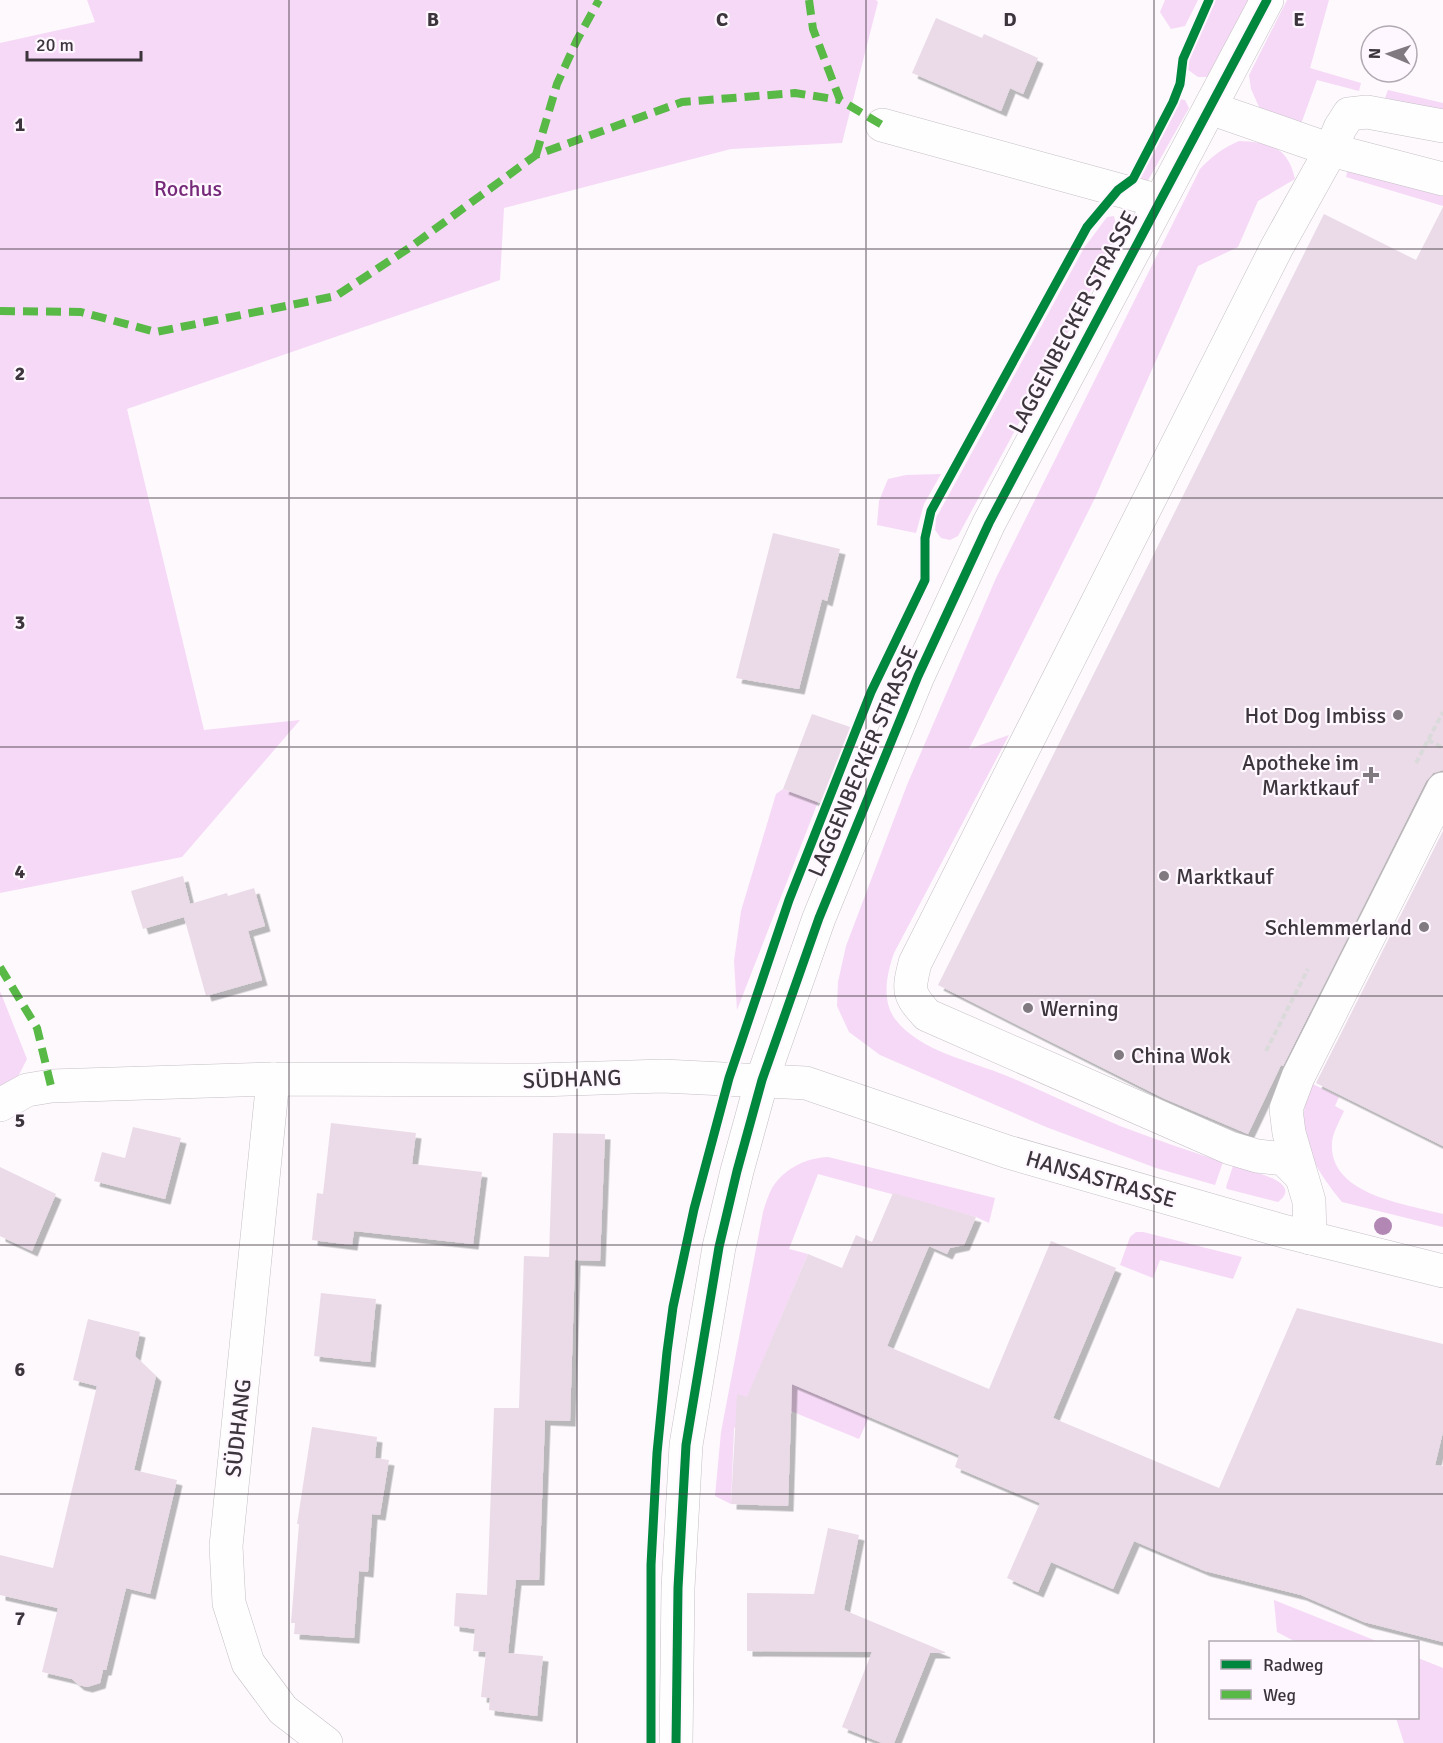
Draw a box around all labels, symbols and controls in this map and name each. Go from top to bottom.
text: B [427,7,439,32]
text: C [716,7,728,32]
text: D [1003,7,1017,32]
text: E [1293,7,1305,32]
scale bar [27,24,141,62]
north arrow [1359,24,1419,84]
text: 20 m [36,34,74,56]
text: N [1365,48,1385,59]
text: 1 [15,112,26,137]
park label: Rochus [154,175,222,202]
street label: LAGGENBECKER STRASSE [1003,206,1143,438]
text: 2 [15,361,25,386]
text: 3 [15,610,25,635]
street label: LAGGENBECKER STRASSE [802,641,924,881]
place label: Hot Dog Imbiss [1244,702,1386,729]
marker: Hot Dog Imbiss [1391,708,1405,722]
place label: Apotheke im Marktkauf [1242,749,1361,801]
marker: Apotheke im Marktkauf [1364,768,1378,782]
text: 4 [15,859,26,884]
place label: Marktkauf [1176,863,1275,890]
marker: Marktkauf [1157,869,1171,883]
place label: Schlemmerland [1265,914,1412,941]
marker: Schlemmerland [1417,920,1431,934]
place label: Werning [1040,995,1119,1022]
marker: Werning [1021,1001,1035,1015]
place label: China Wok [1131,1042,1231,1069]
marker: China Wok [1112,1048,1126,1062]
street label: SÜDHANG [522,1064,622,1094]
text: 5 [15,1108,25,1133]
street label: HANSASTRASSE [1023,1145,1179,1213]
text: 6 [15,1357,26,1382]
street label: SÜDHANG [219,1378,257,1478]
text: 7 [15,1606,26,1631]
legend [1209,1641,1419,1719]
text: Radweg [1263,1654,1324,1676]
text: Weg [1263,1684,1296,1706]

